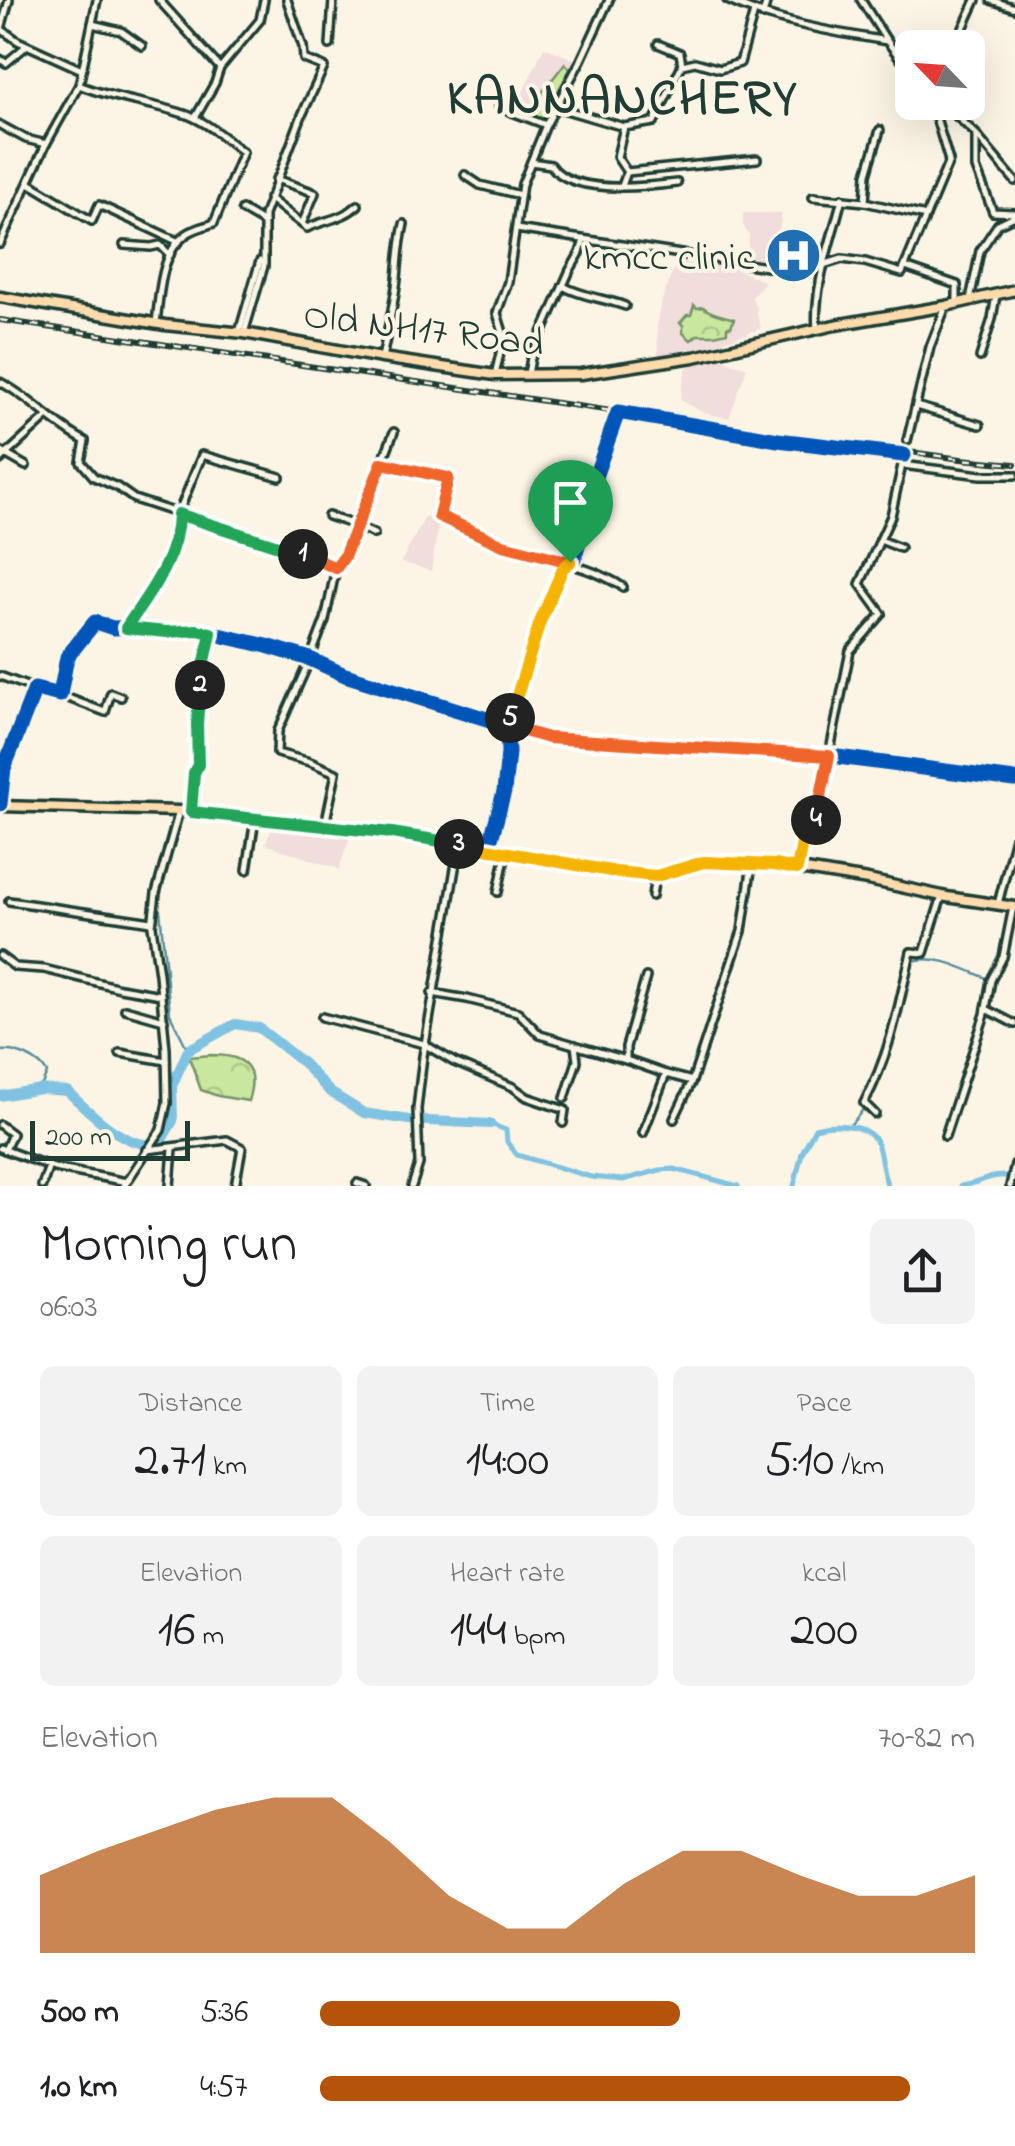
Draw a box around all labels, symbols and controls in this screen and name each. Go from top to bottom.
north arrow [895,30,985,120]
map controls [895,30,985,120]
district label: KANNANCHERY [447,64,799,137]
hospital icon: kmcc clinic [763,225,823,285]
place label: kmcc clinic [584,230,754,289]
street label: Old NH17 Road [300,287,547,375]
pin [528,460,613,563]
icon: arrive [543,475,598,530]
pin: 1 [278,529,328,579]
text: 1 [299,533,307,574]
pin: 2 [175,660,225,710]
text: 2 [193,664,207,705]
pin: 5 [485,693,535,743]
text: 5 [502,697,518,738]
pin: 4 [791,795,841,845]
text: 4 [810,799,822,840]
pin: 3 [434,819,484,869]
text: 3 [453,823,465,864]
scale bar [30,1116,190,1160]
text: 200 m [45,1118,112,1159]
text: Morning run [40,1207,297,1287]
button: share [870,1219,975,1324]
text: 06:03 [40,1285,98,1332]
text: Distance [139,1384,242,1425]
text: Time [480,1384,535,1425]
text: Pace [797,1384,851,1425]
text: 2.71 [135,1425,206,1498]
text: 14:00 [466,1425,549,1498]
text: 5:10 [764,1425,834,1498]
text: km [206,1447,247,1488]
text: /km [834,1447,884,1488]
text: Elevation [139,1554,242,1595]
text: Heart rate [450,1554,565,1595]
text: kcal [802,1554,846,1595]
text: 16 [158,1595,195,1668]
text: 144 [450,1595,507,1668]
text: 200 [790,1595,858,1668]
text: m [195,1617,224,1658]
text: bpm [507,1617,565,1658]
text: Elevation [40,1716,158,1763]
text: 70–82 m [878,1716,975,1763]
text: 500 m [40,1990,119,2037]
text: 5:36 [200,1990,248,2037]
text: 1.0 km [40,2065,117,2112]
text: 4:57 [200,2065,247,2112]

